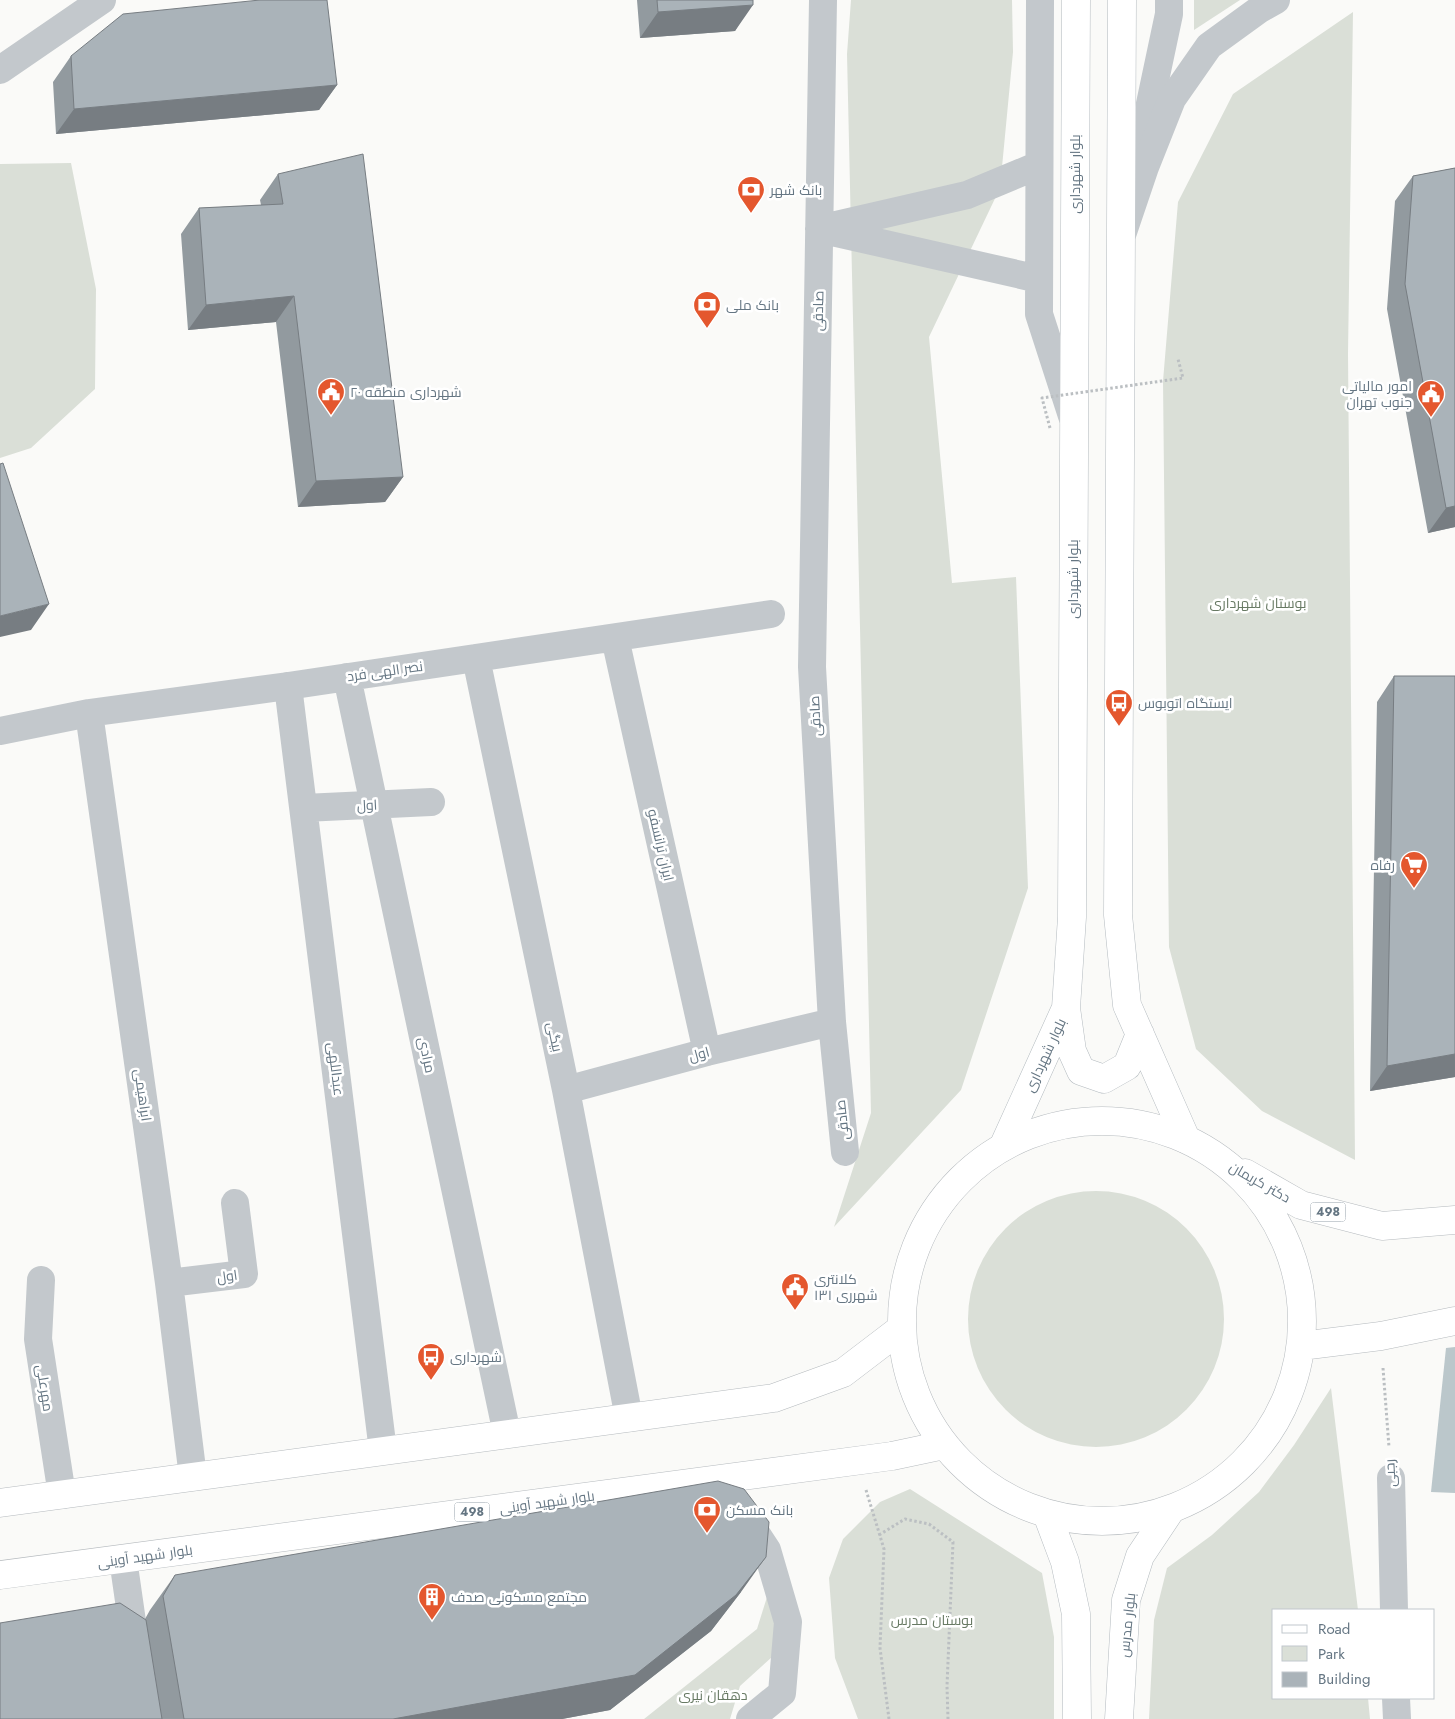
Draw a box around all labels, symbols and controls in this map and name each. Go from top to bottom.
street label: بلوار شهرداری [1065,134,1085,214]
bank icon: بانک شهر [736,175,766,214]
place label: بانک شهر [769,180,822,200]
bank icon: بانک ملی [692,290,722,329]
street label: صادقی [808,291,828,331]
place label: بانک ملی [726,295,779,315]
place label: امور مالیاتی جنوب تهران [1342,376,1412,412]
public building icon: شهرداری منطقه ۲۰ [316,377,346,416]
public building icon: امور مالیاتی جنوب تهران [1416,379,1446,418]
place label: شهرداری منطقه ۲۰ [350,382,462,402]
street label: بلوار شهرداری [1063,539,1083,619]
park label: بوستان شهرداری [1210,593,1306,613]
street label: نصر الهی فرد [346,656,424,686]
bus stop icon: ایستگاه اتوبوس [1104,688,1134,727]
place label: ایستگاه اتوبوس [1138,693,1232,713]
street label: صادقی [804,695,826,737]
street label: اول [356,794,378,816]
street label: ایران ترانسفو [643,807,679,883]
supermarket icon: رفاه [1399,850,1429,889]
place label: رفاه [1371,855,1395,875]
street label: بلوار شهرداری [1019,1015,1071,1095]
street label: بیگی [542,1020,568,1054]
street label: مرادی [413,1035,441,1075]
street label: عبداللهی [323,1041,349,1097]
street label: اول [686,1042,712,1066]
street label: ابراهیمی [129,1068,157,1122]
street label: صادقی [830,1099,854,1141]
street label: دکتر کریمان [1226,1156,1294,1208]
road number: 498 [1310,1202,1346,1222]
street label: اول [215,1265,239,1287]
place label: کلانتری ۱۳۱ شهرری [814,1269,878,1305]
public building icon: کلانتری ۱۳۱ شهرری [780,1272,810,1311]
bus stop icon: شهرداری [416,1342,446,1381]
place label: شهرداری [450,1347,502,1367]
street label: مهرعلی [31,1363,59,1413]
street label: رجبی [1379,1459,1401,1487]
street label: بلوار شهید آوینی [498,1485,596,1519]
bank icon: بانک مسکن [692,1495,722,1534]
place label: بانک مسکن [726,1500,793,1520]
road number: 498 [454,1502,490,1521]
street label: بلوار شهید آوینی [96,1539,194,1573]
building icon: مجتمع مسکونی صدف [417,1582,447,1621]
place label: مجتمع مسکونی صدف [451,1587,587,1607]
street label: بلوار مدرس [1114,1592,1140,1658]
legend [1272,1609,1435,1699]
park label: بوستان مدرس [891,1610,973,1630]
text: Road [1318,1618,1350,1640]
text: Park [1318,1643,1345,1665]
text: Building [1318,1668,1370,1690]
park label: دهقان نیری [678,1685,748,1705]

